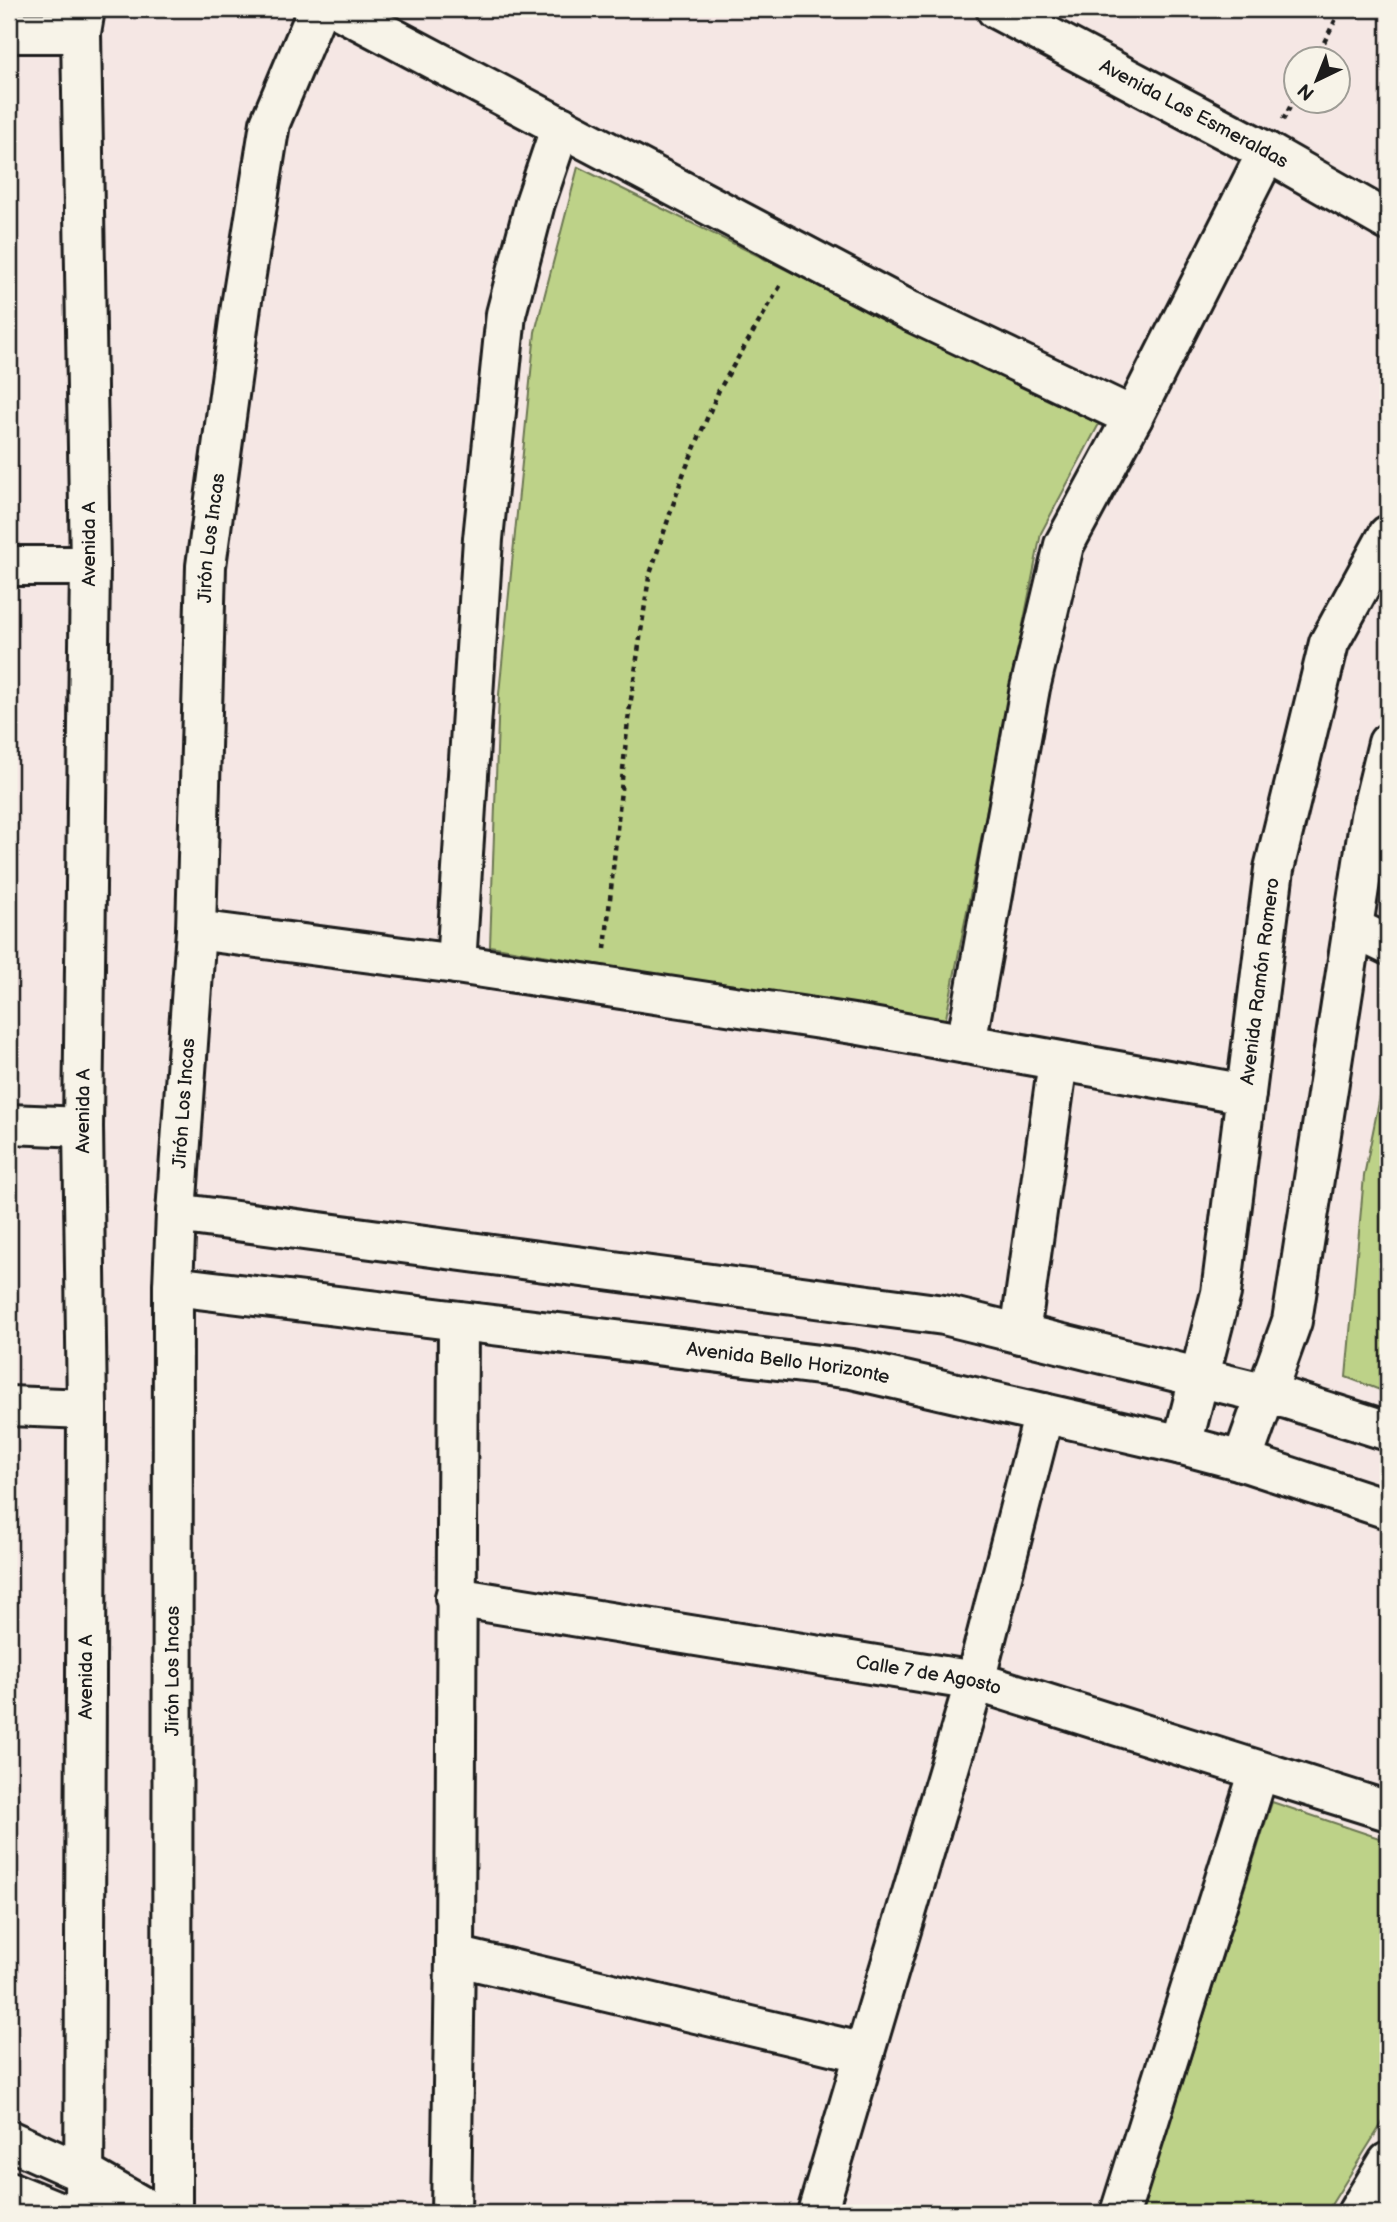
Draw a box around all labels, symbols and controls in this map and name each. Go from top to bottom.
north arrow [1282,46,1352,116]
street label: Avenida Las Esmeraldas [1096,54,1292,173]
text: N [1293,78,1319,105]
street label: Jirón Los Incas [193,472,230,603]
street label: Avenida A [78,501,101,586]
street label: Avenida Ramón Romero [1236,876,1284,1086]
street label: Jirón Los Incas [168,1037,200,1169]
street label: Avenida A [71,1068,95,1154]
street label: Avenida Bello Horizonte [685,1337,892,1389]
street label: Jirón Los Incas [161,1606,184,1736]
street label: Avenida A [74,1634,98,1719]
street label: Calle 7 de Agosto [854,1650,1004,1700]

